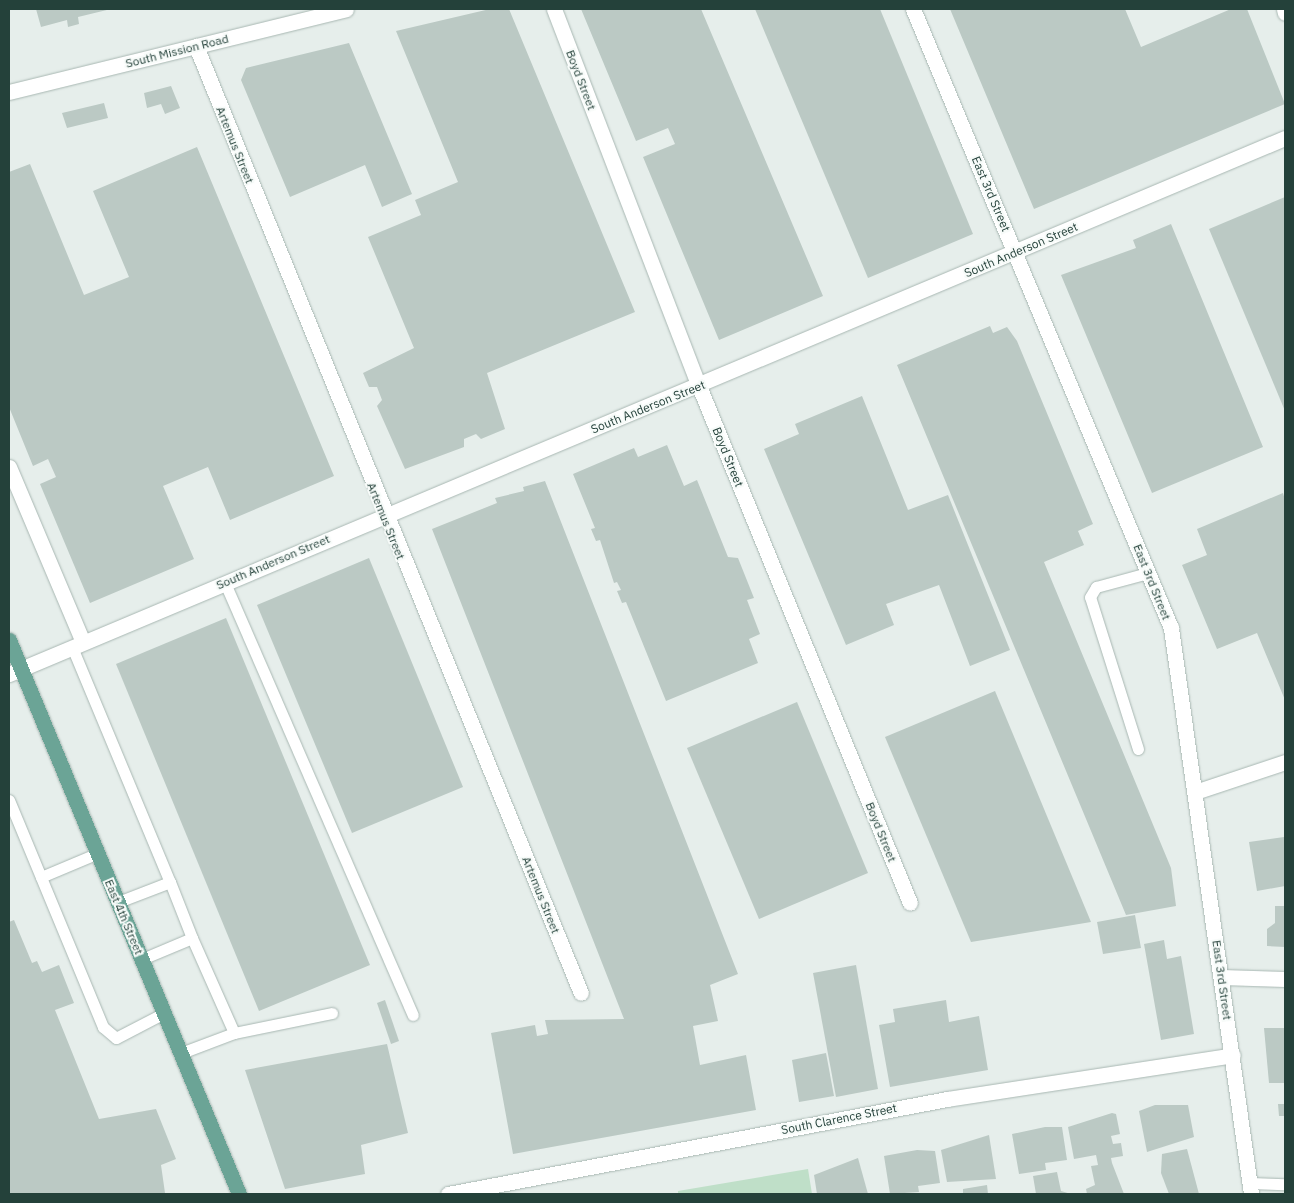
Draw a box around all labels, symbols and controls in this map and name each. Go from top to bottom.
street label: South Mission Road [124,31,230,71]
street label: Boyd Street [563,48,599,112]
street label: Artemus Street [213,104,257,186]
street label: East 3rd Street [969,154,1013,234]
street label: South Anderson Street [962,220,1080,280]
street label: South Anderson Street [589,377,707,437]
street label: Boyd Street [709,425,747,489]
street label: Artemus Street [364,480,408,562]
street label: South Anderson Street [214,532,332,592]
street label: East 3rd Street [1130,542,1174,622]
street label: Boyd Street [862,800,900,864]
street label: Artemus Street [519,854,563,936]
street label: East 4th Street [102,877,146,957]
street label: East 3rd Street [1209,939,1235,1021]
street label: South Clarence Street [780,1101,898,1137]

